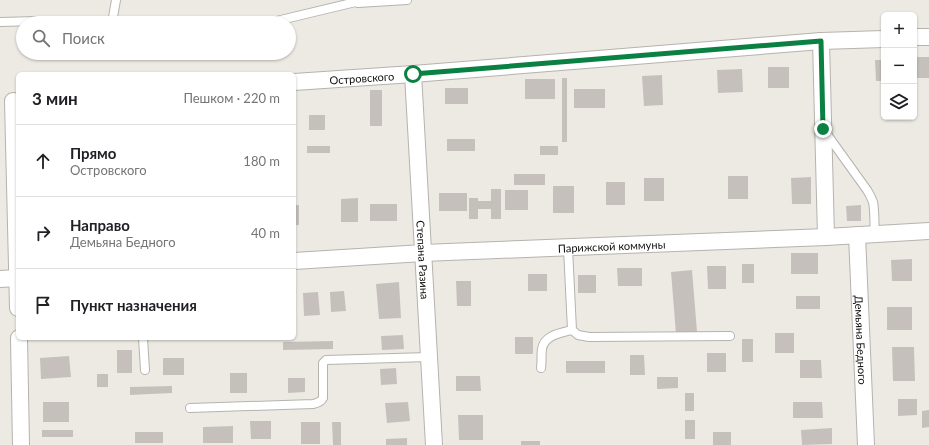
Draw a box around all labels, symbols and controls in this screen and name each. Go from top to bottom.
map controls [881,12,917,120]
button: + [881,12,917,48]
search box [16,16,296,60]
icon: search [30,27,52,49]
text: Поиск [62,29,105,47]
button: − [881,48,917,84]
route start [404,65,422,83]
street label: Островского [329,69,395,86]
button: layers [881,84,917,120]
text: 3 мин [32,88,78,109]
text: Пешком · 220 m [183,90,280,106]
route end [814,120,832,138]
text: Прямо [70,144,116,162]
icon: ahead [32,150,54,172]
text: 180 m [243,153,280,169]
text: Островского [70,162,147,178]
text: Направо [70,216,130,234]
street label: Степана Разина [415,220,432,300]
icon: right [32,222,54,244]
text: 40 m [251,225,280,241]
text: Демьяна Бедного [70,234,176,250]
street label: Парижской коммуны [558,237,666,254]
icon: arrive [32,294,54,316]
street label: Демьяна Бедного [853,295,870,385]
text: Пункт назначения [70,296,197,314]

